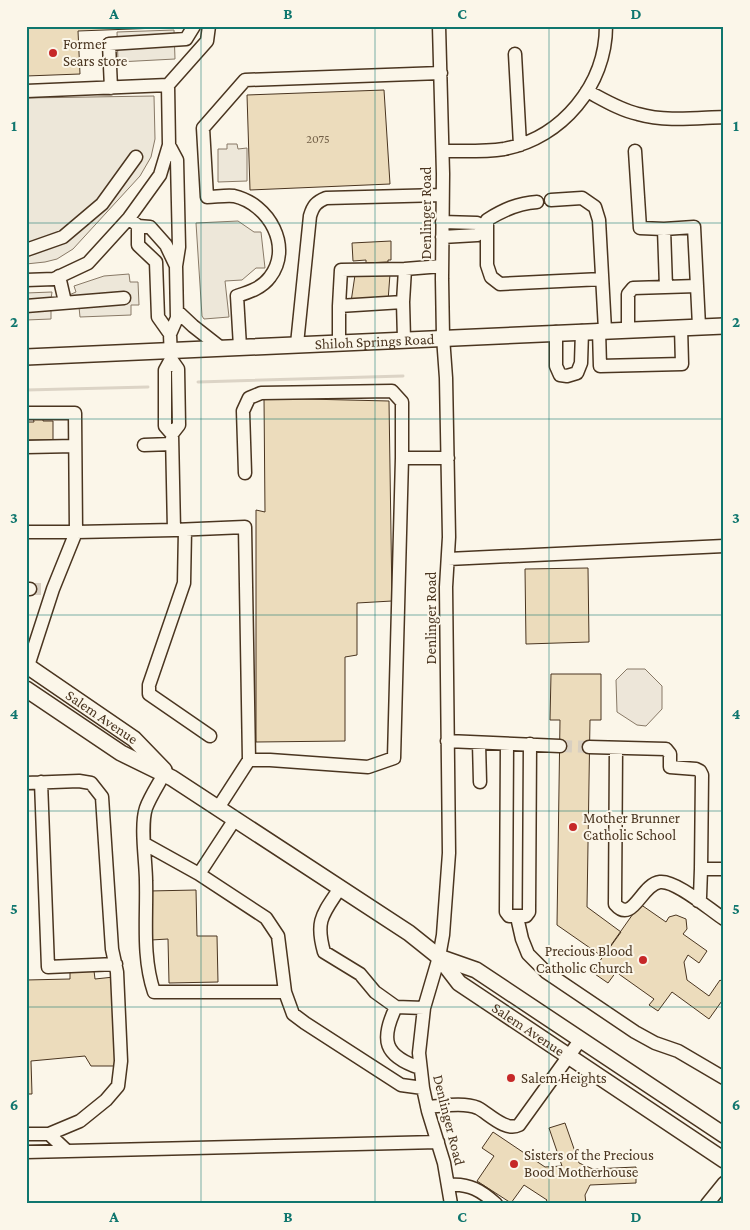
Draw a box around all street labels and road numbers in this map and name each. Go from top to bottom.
street label: Denlinger Road [418,166,435,259]
street label: Shiloh Springs Road [314,331,435,352]
street label: Denlinger Road [423,571,440,664]
street label: Salem Avenue [63,687,141,747]
street label: Salem Avenue [489,999,568,1059]
street label: Denlinger Road [429,1073,468,1167]

